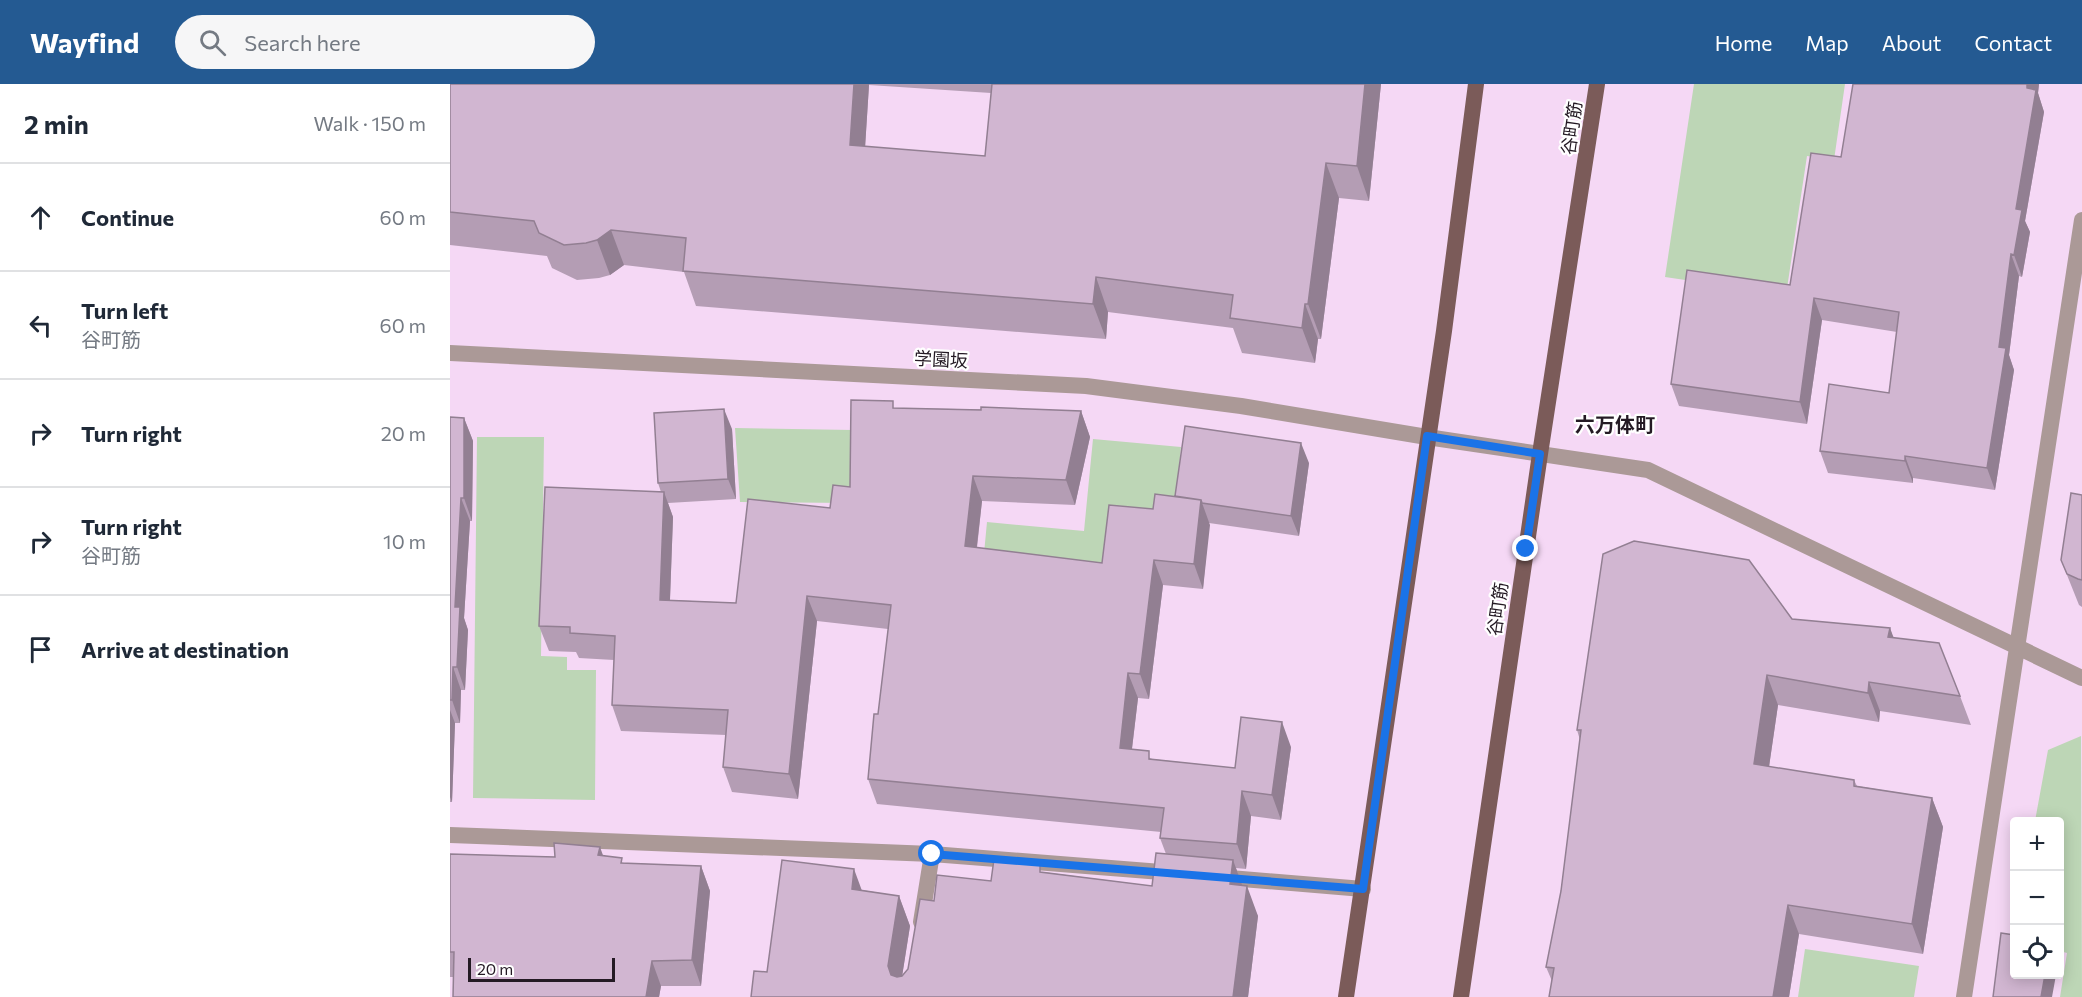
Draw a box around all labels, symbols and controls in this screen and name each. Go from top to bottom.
search box [175,15,595,69]
text: Wayfind [30,25,139,59]
icon: search [196,26,229,59]
text: Search here [244,29,361,56]
text: Home [1715,30,1772,55]
text: Map [1805,30,1849,55]
text: About [1882,30,1941,55]
text: Contact [1974,30,2052,55]
street label: 谷町筋 [1556,100,1586,156]
text: 2 min [24,108,89,139]
text: Walk · 150 m [314,111,426,135]
icon: ahead [24,201,57,234]
text: Continue [81,204,174,231]
text: 60 m [380,205,426,229]
text: Turn left [81,297,168,324]
icon: left [24,309,57,342]
text: 60 m [380,313,426,337]
text: 谷町筋 [81,327,141,351]
street label: 学園坂 [913,347,969,371]
district label: 六万体町 [1575,412,1655,436]
icon: right [24,417,57,450]
text: Turn right [81,420,182,447]
text: 20 m [381,421,426,445]
text: Turn right [81,513,182,540]
icon: right [24,525,57,558]
text: 10 m [383,529,426,553]
route end [1512,535,1538,561]
text: 谷町筋 [81,543,141,567]
street label: 谷町筋 [1482,581,1512,637]
icon: arrive [24,633,57,666]
text: Arrive at destination [81,636,289,663]
map controls [2010,817,2064,979]
button: + [2010,817,2064,871]
route start [918,840,944,866]
button: − [2010,871,2064,925]
button: locate [2010,925,2064,979]
scale bar [468,955,615,982]
text: 20 m [477,959,513,978]

